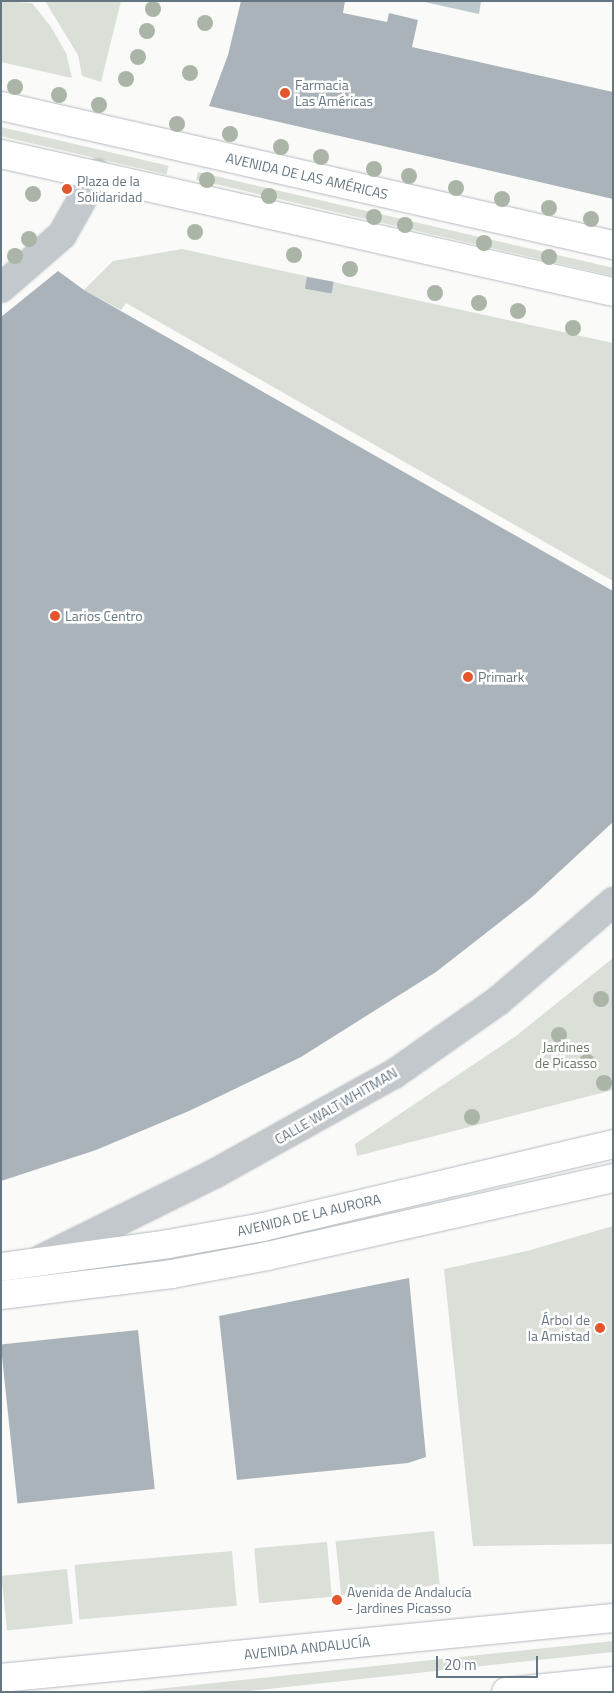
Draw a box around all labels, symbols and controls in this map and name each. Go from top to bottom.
place label: Farmacia Las Américas [295,77,373,110]
marker: Farmacia Las Américas [279,87,291,99]
street label: AVENIDA DE LAS AMÉRICAS [224,149,390,203]
place label: Plaza de la Solidaridad [77,173,142,206]
marker: Plaza de la Solidaridad [61,183,73,195]
place label: Larios Centro [65,608,143,624]
marker: Larios Centro [49,610,61,622]
place label: Primark [478,669,524,685]
marker: Primark [462,671,474,683]
park label: Jardines de Picasso [535,1039,597,1072]
street label: CALLE WALT WHITMAN [272,1064,400,1148]
street label: AVENIDA DE LA AURORA [236,1190,382,1240]
place label: Árbol de la Amistad [528,1312,590,1344]
marker: Árbol de la Amistad [594,1322,606,1334]
place label: Avenida de Andalucía - Jardines Picasso [347,1584,472,1616]
marker: Avenida de Andalucía - Jardines Picasso [331,1594,343,1606]
street label: AVENIDA ANDALUCÍA [243,1633,371,1663]
scale bar [439,1646,542,1678]
text: 20 m [444,1653,477,1676]

